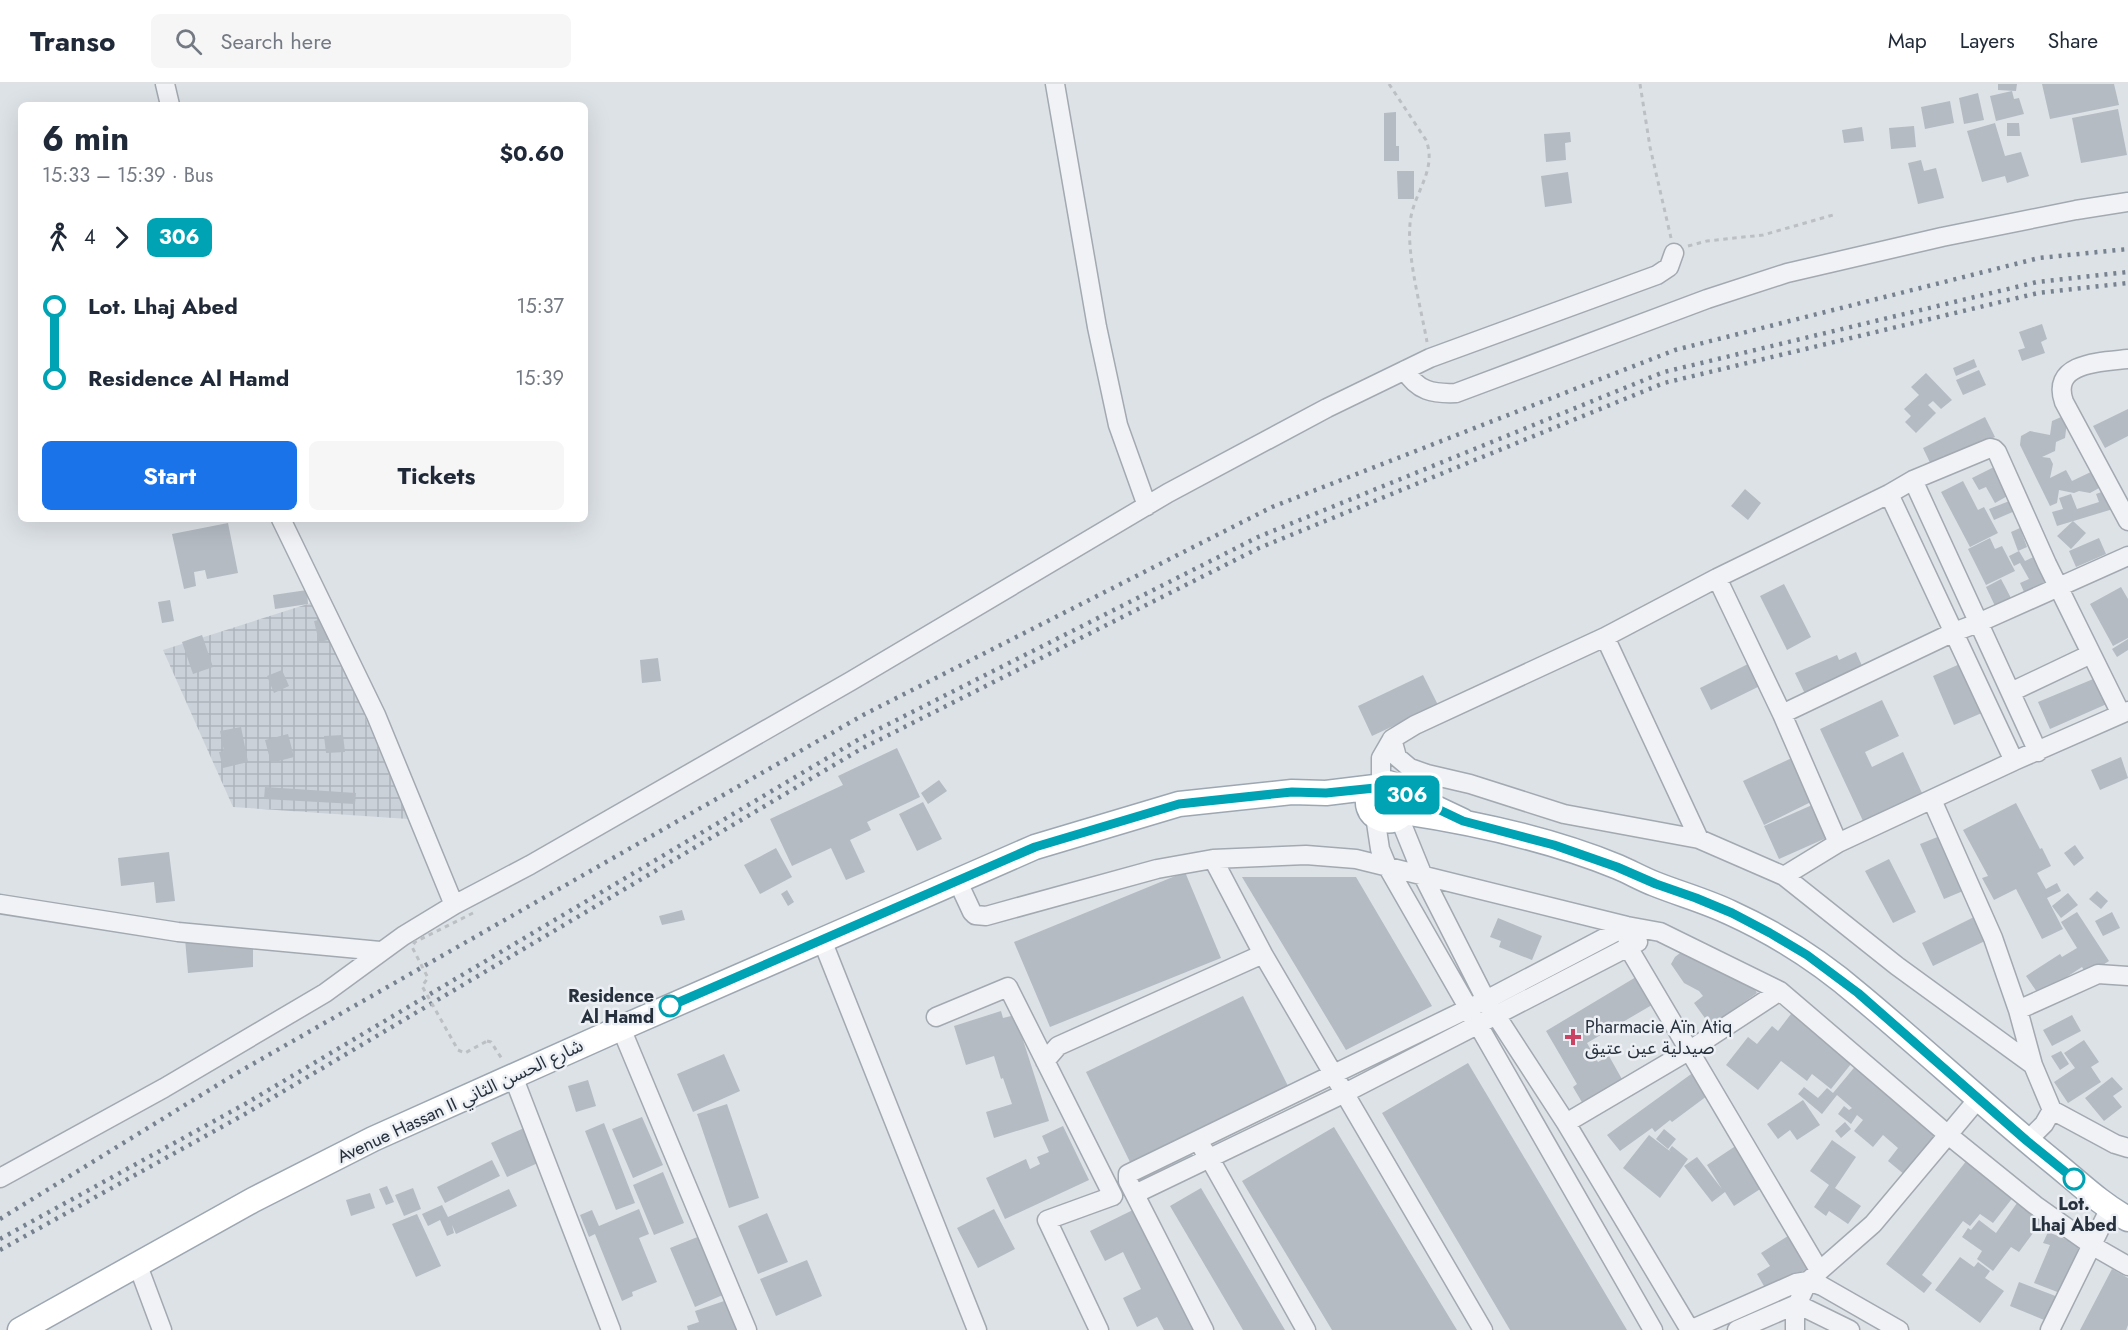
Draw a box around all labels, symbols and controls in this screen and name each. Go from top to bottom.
search box [151,14,571,68]
text: Transo [30,21,115,62]
icon: search [172,25,205,58]
text: Search here [220,25,332,57]
text: Map [1888,26,1927,56]
text: Layers [1960,26,2015,56]
text: Share [2048,26,2098,56]
text: 6 min [42,115,129,162]
text: $0.60 [499,137,564,169]
text: 15:33 – 15:39 · Bus [42,161,213,190]
icon: walk [42,221,75,254]
icon: forward [105,221,138,254]
text: 306 [159,222,200,252]
text: 4 [84,223,96,252]
text: Lot. Lhaj Abed [88,290,238,322]
text: 15:37 [517,292,564,321]
text: Residence Al Hamd [88,362,289,394]
text: 15:39 [515,364,564,393]
button: Start [42,441,297,510]
button: Tickets [309,441,564,510]
line badge: 306 [1372,776,1442,814]
text: 306 [1387,780,1428,810]
place label: Residence Al Hamd [568,983,654,1030]
marker: Residence Al Hamd [659,995,681,1017]
place label: Pharmacie Aïn Atiq صيدلية عين عتيق [1585,1014,1732,1061]
marker: Pharmacie Aïn Atiq صيدلية عين عتيق [1566,1030,1580,1044]
street label: Avenue Hassan II شارع الحسن الثاني [333,1032,588,1171]
marker: Lot. Lhaj Abed [2063,1168,2085,1190]
place label: Lot. Lhaj Abed [2031,1191,2117,1238]

